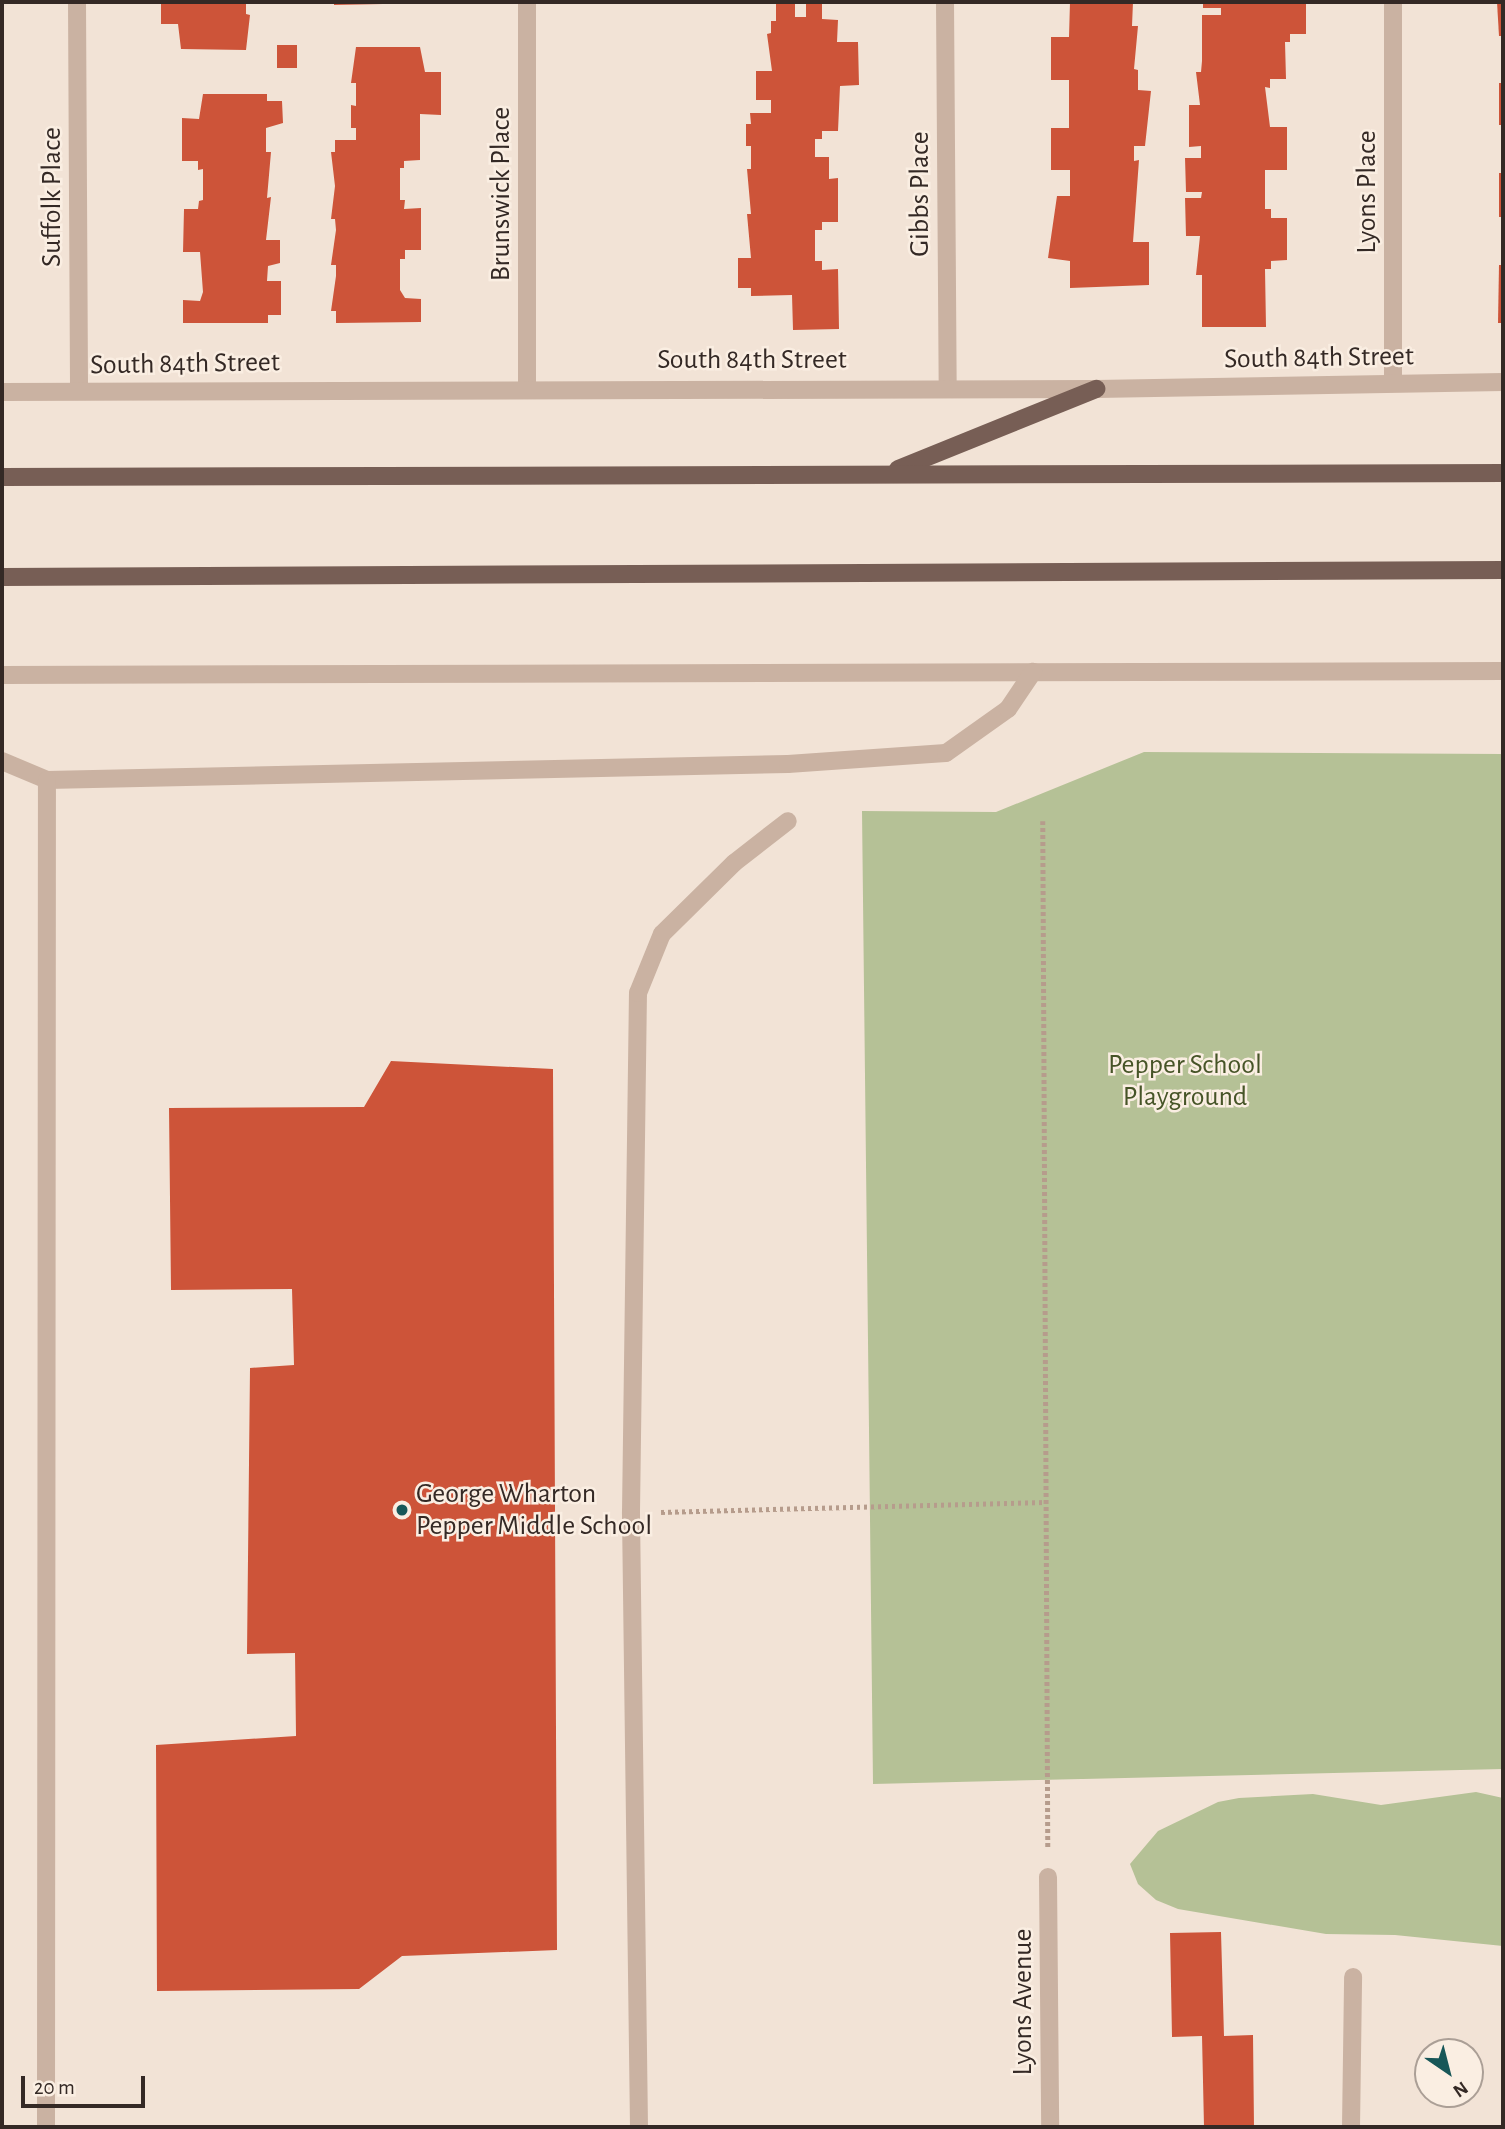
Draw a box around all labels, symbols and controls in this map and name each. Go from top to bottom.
street label: Brunswick Place [484,107,518,281]
street label: Suffolk Place [35,127,69,267]
street label: Lyons Place [1350,130,1384,254]
street label: Gibbs Place [903,131,937,257]
street label: South 84th Street [1224,340,1414,376]
street label: South 84th Street [657,343,847,377]
street label: South 84th Street [90,346,280,382]
park label: Pepper School Playground [1108,1048,1262,1114]
place label: George Wharton Pepper Middle School [416,1477,652,1543]
marker: George Wharton Pepper Middle School [394,1502,410,1518]
street label: Lyons Avenue [1006,1928,1040,2076]
north arrow [1414,2038,1484,2108]
scale bar [24,2062,149,2106]
text: 20 m [34,2077,75,2098]
text: N [1449,2077,1471,2101]

